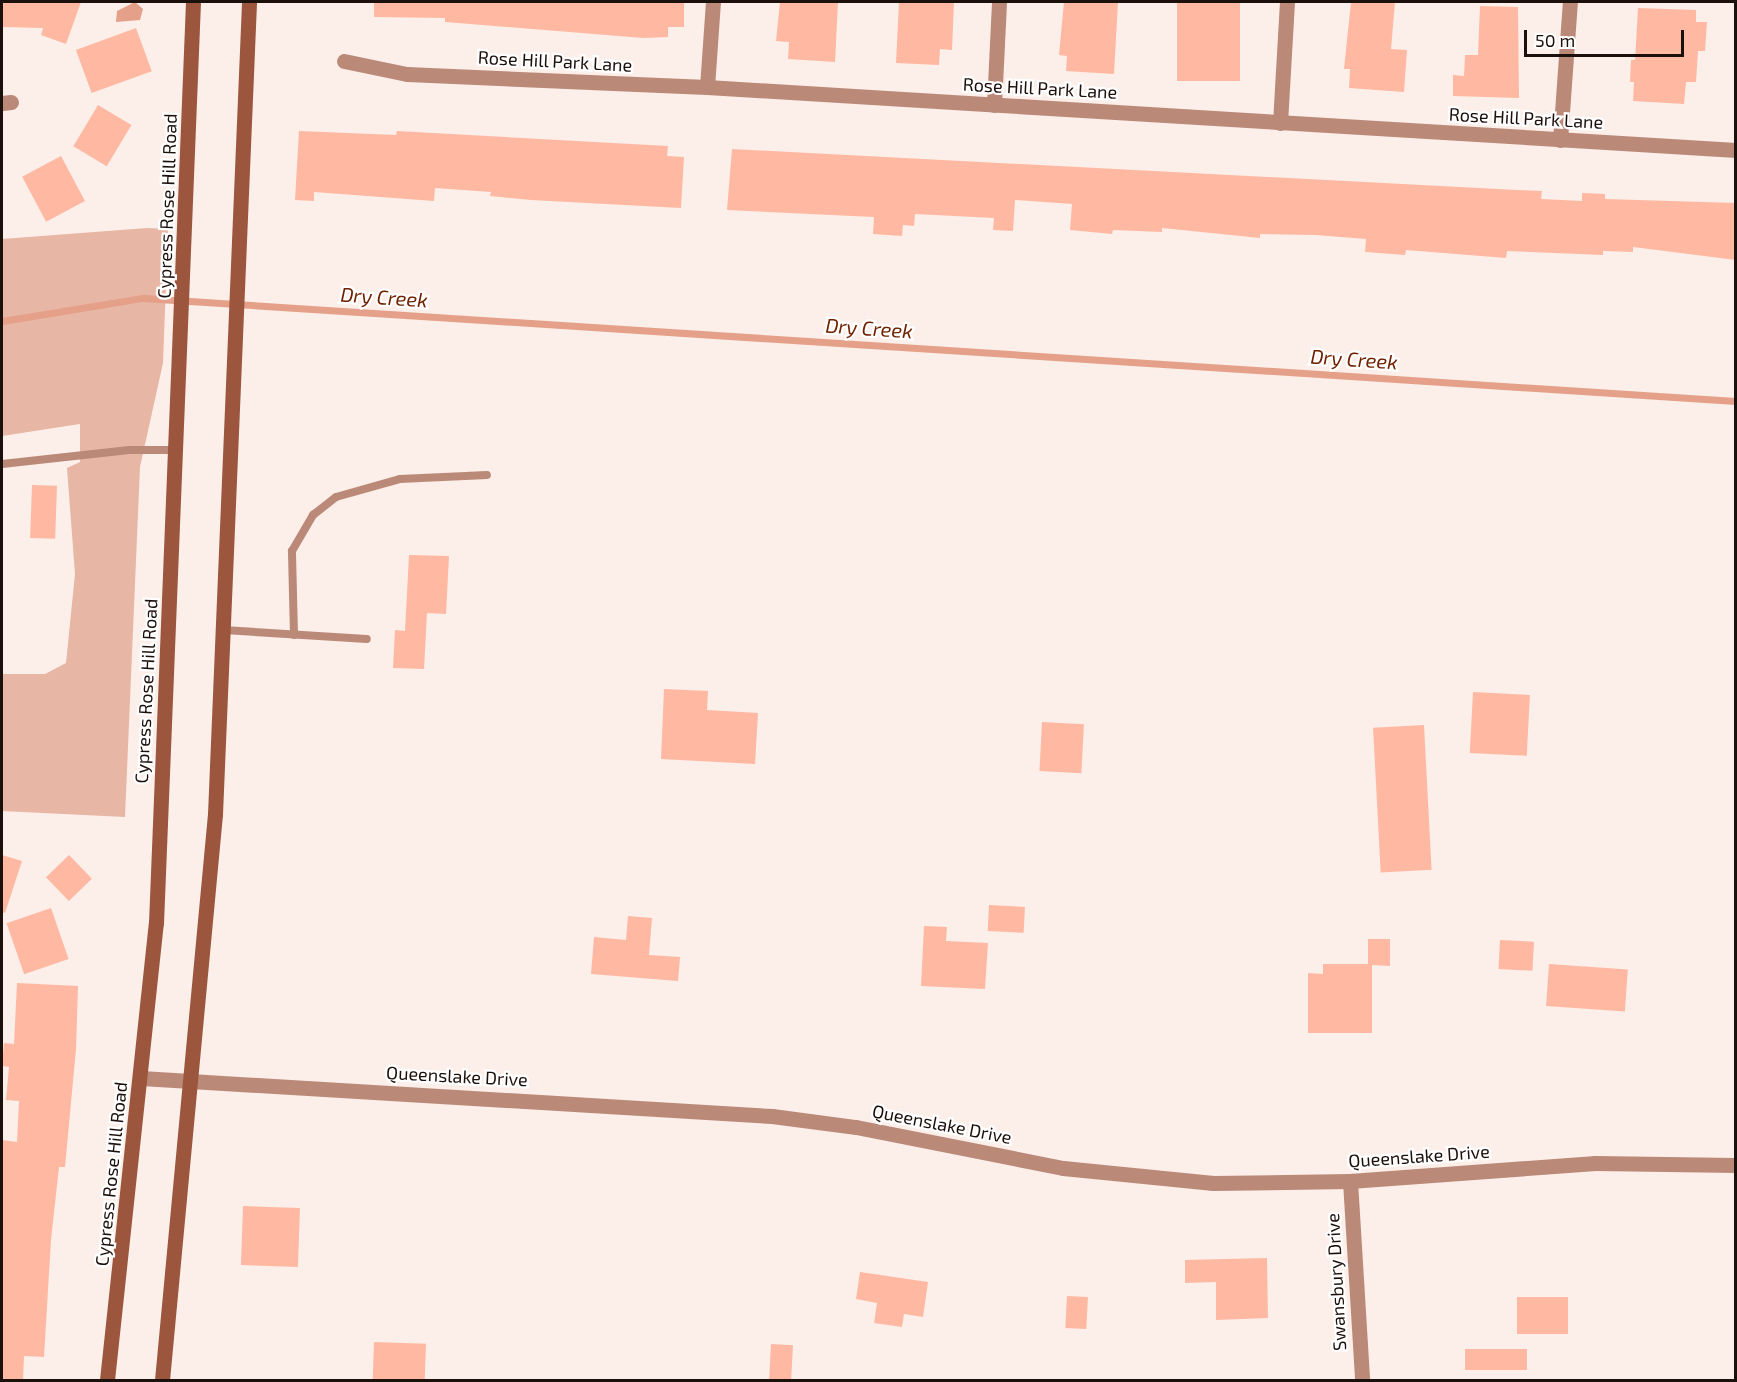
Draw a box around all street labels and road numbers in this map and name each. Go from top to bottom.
street label: Rose Hill Park Lane [477,46,633,76]
street label: Rose Hill Park Lane [962,73,1118,103]
street label: Rose Hill Park Lane [1448,103,1604,133]
street label: Cypress Rose Hill Road [153,113,181,299]
street label: Cypress Rose Hill Road [130,598,162,784]
street label: Queenslake Drive [386,1062,528,1090]
street label: Cypress Rose Hill Road [91,1081,131,1267]
street label: Queenslake Drive [870,1100,1014,1148]
street label: Queenslake Drive [1348,1140,1490,1172]
street label: Swansbury Drive [1322,1212,1350,1352]

